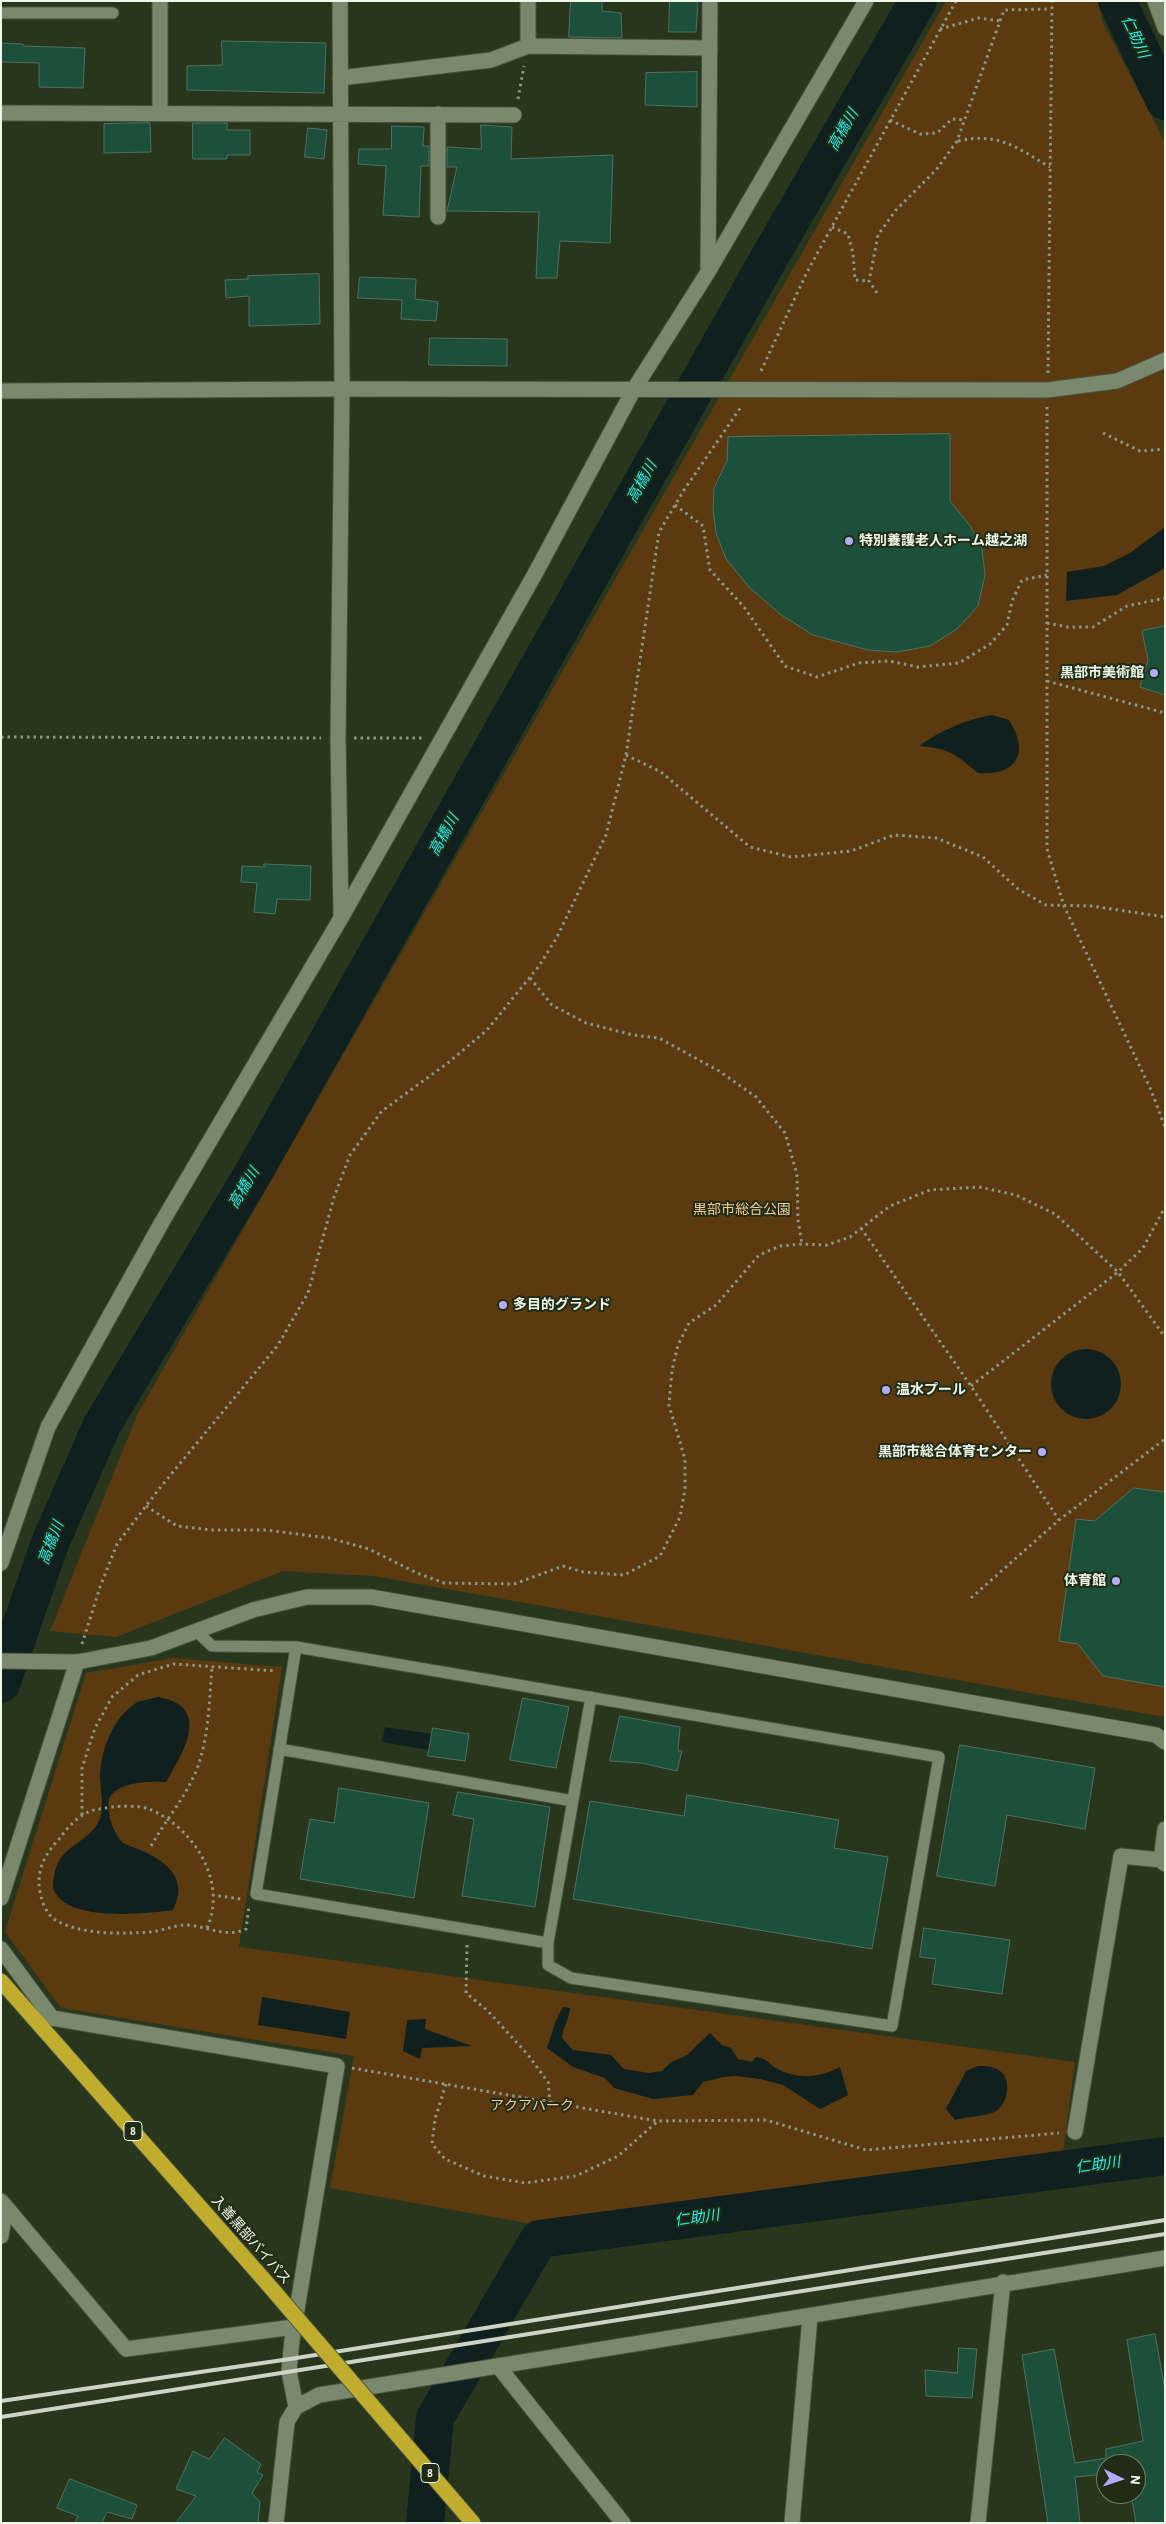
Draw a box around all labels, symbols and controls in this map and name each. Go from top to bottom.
water label: 仁助川 [1117,13,1153,61]
water label: 高橋川 [824,106,862,154]
water label: 高橋川 [623,458,661,506]
place label: 特別養護老人ホーム越之湖 [859,533,1027,549]
marker: 特別養護老人ホーム越之湖 [843,535,855,547]
place label: 黒部市美術館 [1060,665,1144,681]
marker: 黒部市美術館 [1148,667,1160,679]
water label: 高橋川 [425,811,463,859]
water label: 高橋川 [225,1164,263,1212]
park label: 黒部市総合公園 [693,1202,791,1218]
place label: 多目的グランド [513,1297,611,1313]
marker: 多目的グランド [497,1299,509,1311]
place label: 温水プール [896,1382,966,1398]
marker: 温水プール [880,1384,892,1396]
place label: 黒部市総合体育センター [878,1444,1032,1460]
marker: 黒部市総合体育センター [1036,1446,1048,1458]
water label: 高橋川 [35,1519,67,1567]
place label: 体育館 [1064,1573,1106,1589]
marker: 体育館 [1110,1575,1122,1587]
park label: アクアパーク [490,2098,574,2114]
road number: 8 [124,2122,142,2140]
water label: 仁助川 [1074,2153,1122,2177]
street label: 入善黒部バイパス [208,2192,294,2288]
water label: 仁助川 [673,2206,721,2230]
north arrow [1096,2454,1146,2504]
road number: 8 [421,2464,439,2482]
text: N [1128,2475,1142,2485]

